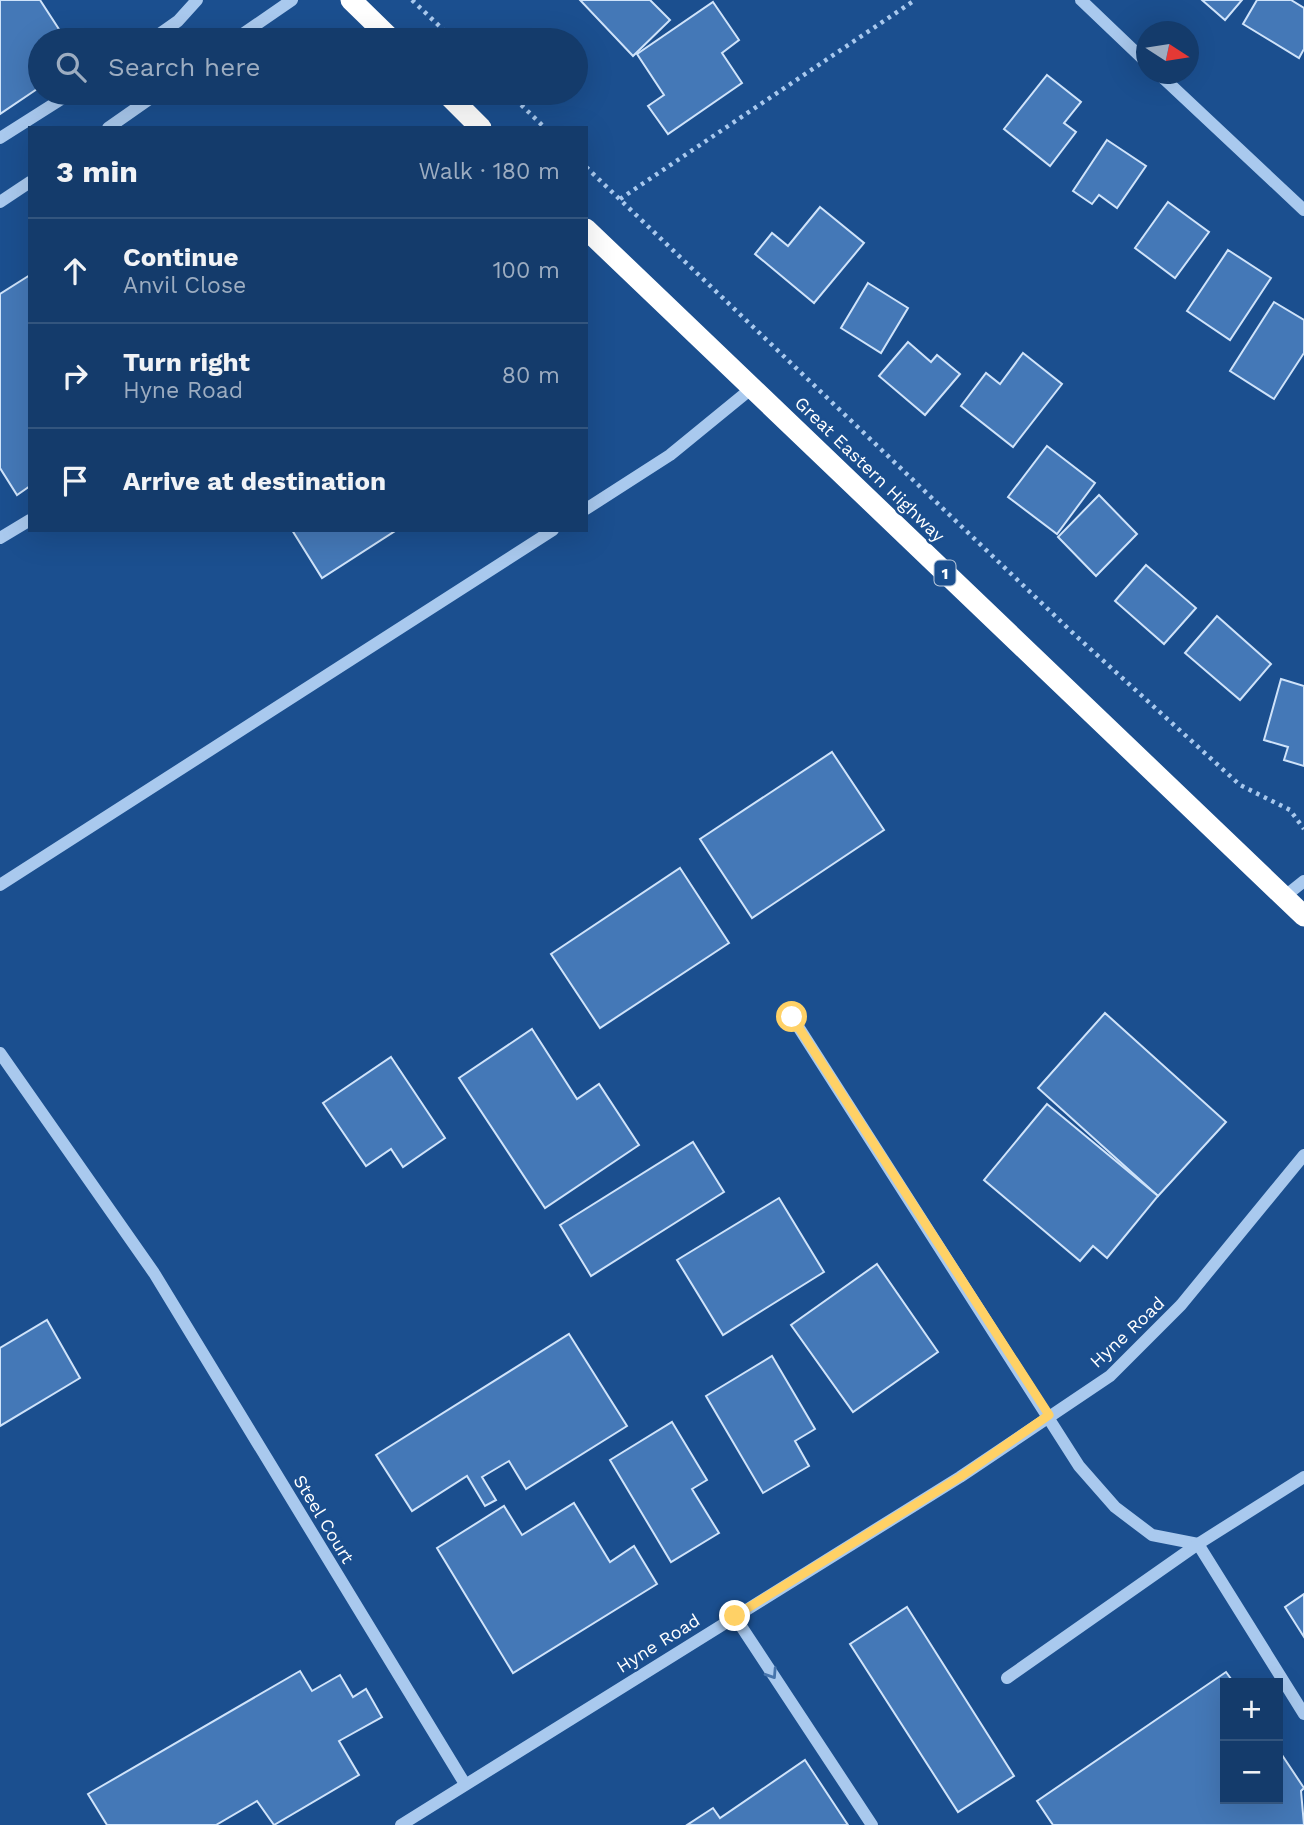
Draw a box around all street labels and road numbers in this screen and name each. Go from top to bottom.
street label: Great Eastern Highway [791,392,950,547]
road number: 1 [934,560,956,586]
street label: Hyne Road [1085,1292,1169,1372]
street label: Steel Court [289,1471,359,1567]
street label: Hyne Road [613,1609,703,1677]

